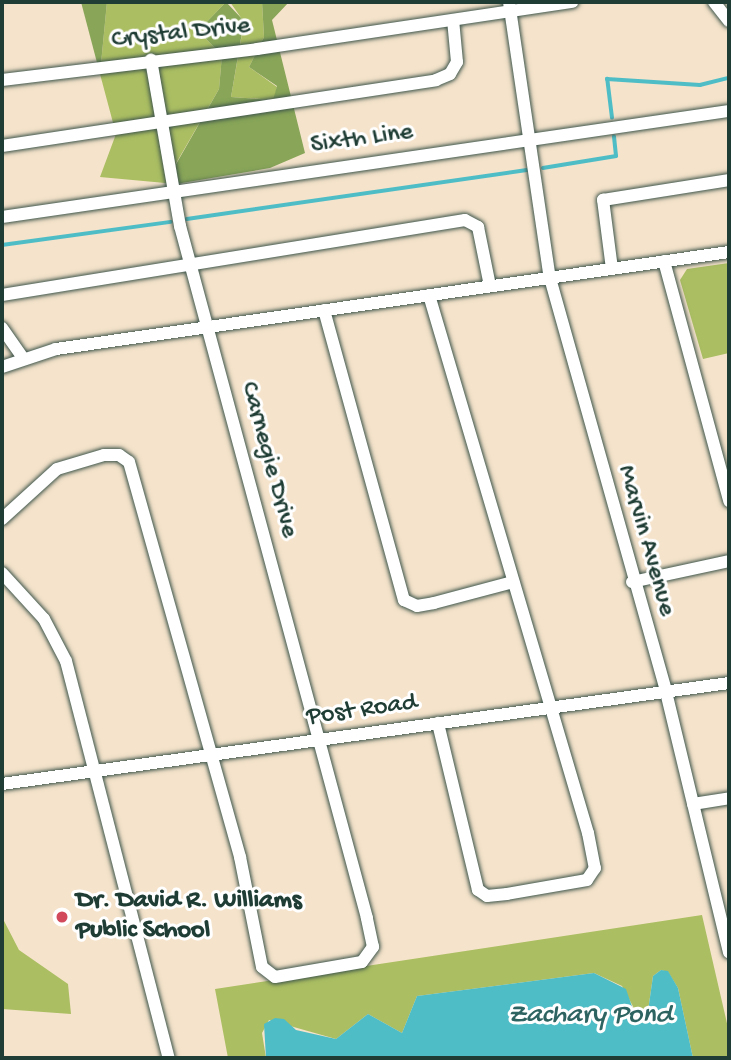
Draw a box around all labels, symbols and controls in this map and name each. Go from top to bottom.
street label: Crystal Drive [110,11,252,57]
street label: Sixth Line [309,117,415,163]
street label: Carnegie Drive [232,379,304,541]
street label: Marvin Avenue [609,462,681,620]
street label: Post Road [305,688,419,734]
place label: Dr. David R. Williams Public School [76,886,302,948]
marker: Dr. David R. Williams Public School [54,909,70,925]
water label: Zachary Pond [508,999,672,1033]

